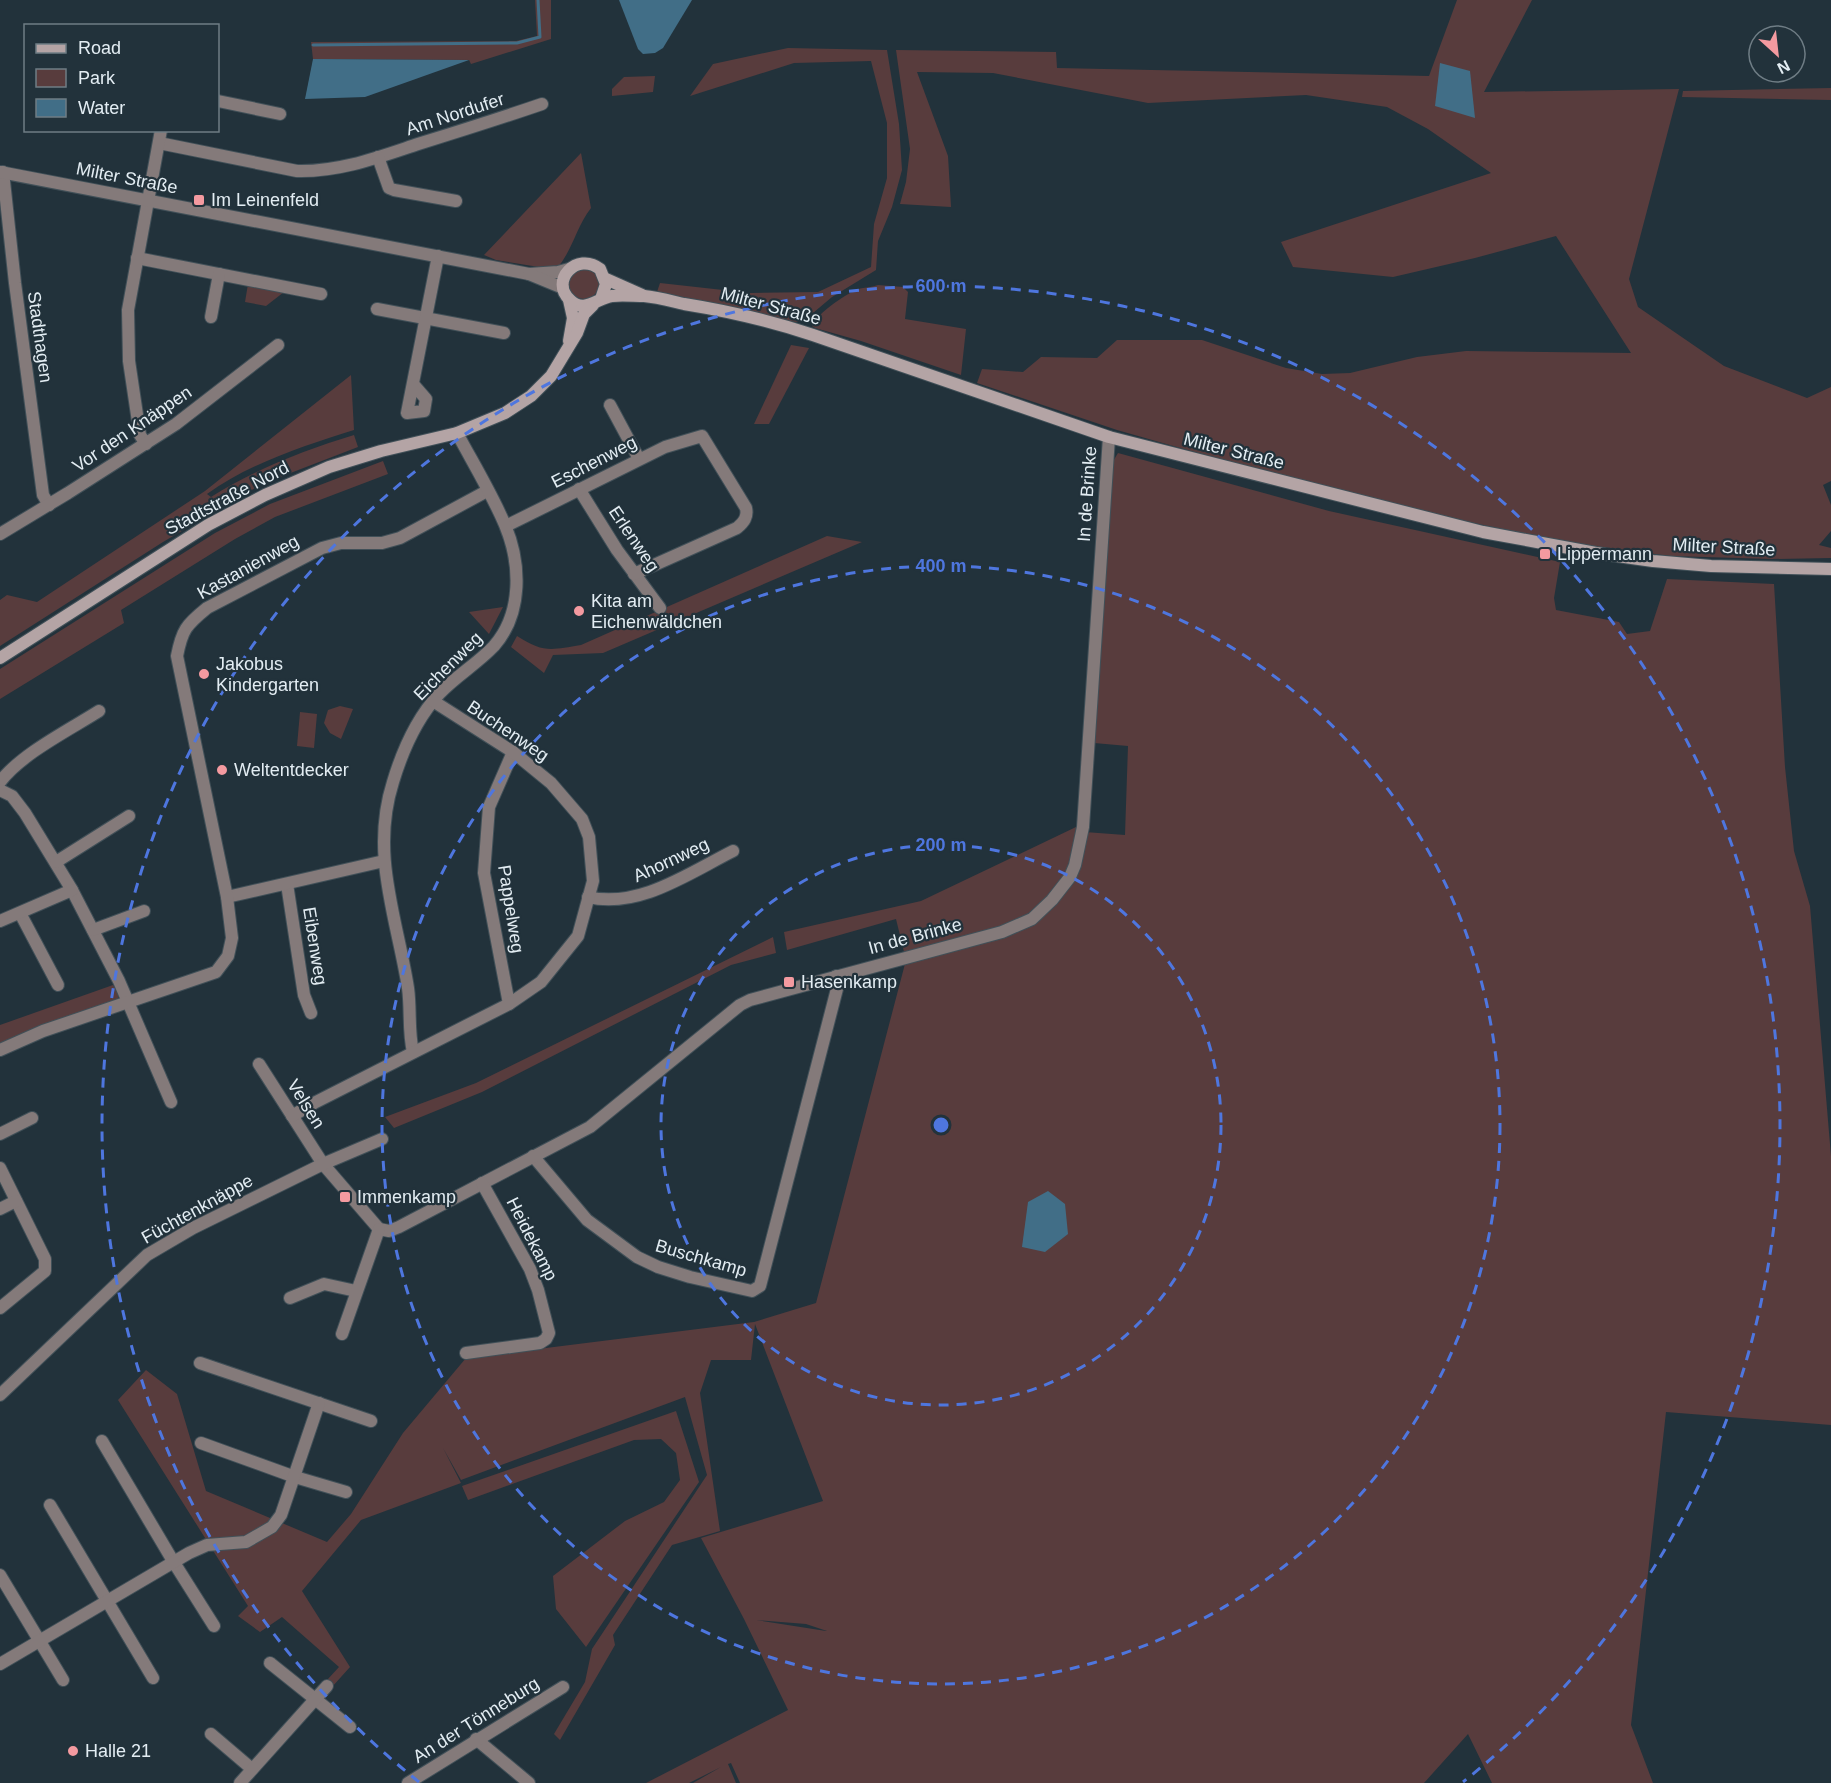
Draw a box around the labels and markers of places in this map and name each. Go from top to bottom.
place label: Im Leinenfeld [211,190,319,210]
marker: Im Leinenfeld [192,193,206,207]
place label: Lippermann [1557,544,1652,564]
marker: Lippermann [1538,547,1552,561]
place label: Kita am Eichenwäldchen [591,591,722,632]
marker: Kita am Eichenwäldchen [572,604,586,618]
place label: Jakobus Kindergarten [216,654,319,695]
marker: Jakobus Kindergarten [197,667,211,681]
place label: Weltentdecker [234,760,349,780]
marker: Weltentdecker [215,763,229,777]
place label: Hasenkamp [801,972,897,992]
marker: Hasenkamp [782,975,796,989]
centre of rings [931,1115,951,1135]
place label: Immenkamp [357,1187,456,1207]
marker: Immenkamp [338,1190,352,1204]
place label: Halle 21 [85,1741,151,1761]
marker: Halle 21 [66,1744,80,1758]

